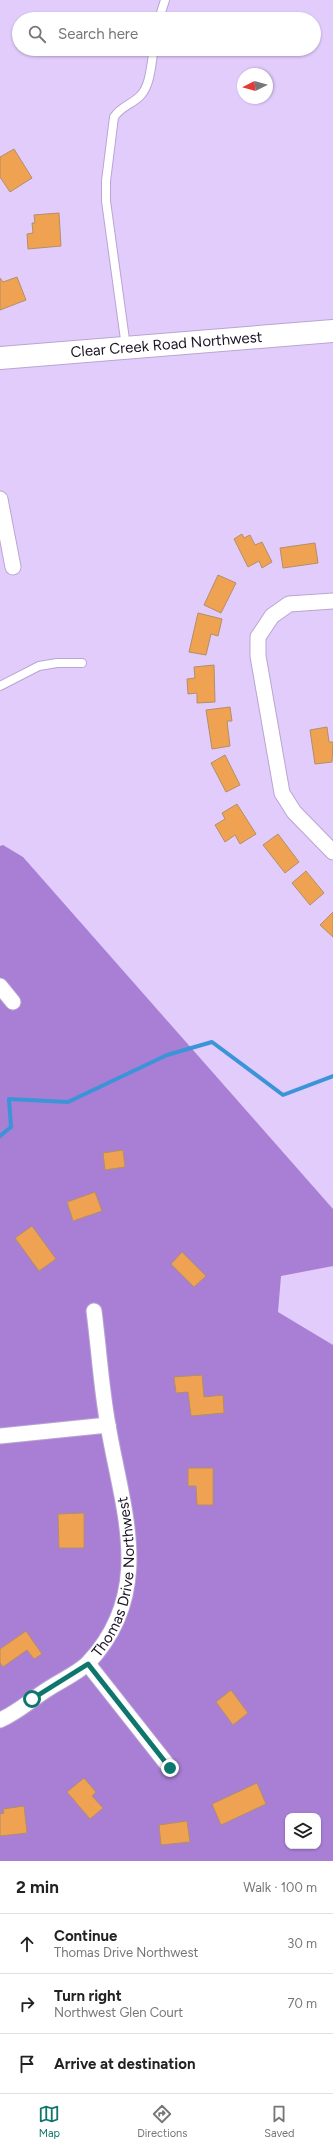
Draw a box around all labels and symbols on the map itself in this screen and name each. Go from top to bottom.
north arrow [237,68,273,104]
street label: Clear Creek Road Northwest [70,328,263,361]
street label: Thomas Drive Northwest [88,1495,138,1661]
route start [23,1690,41,1708]
route end [161,1759,179,1777]

